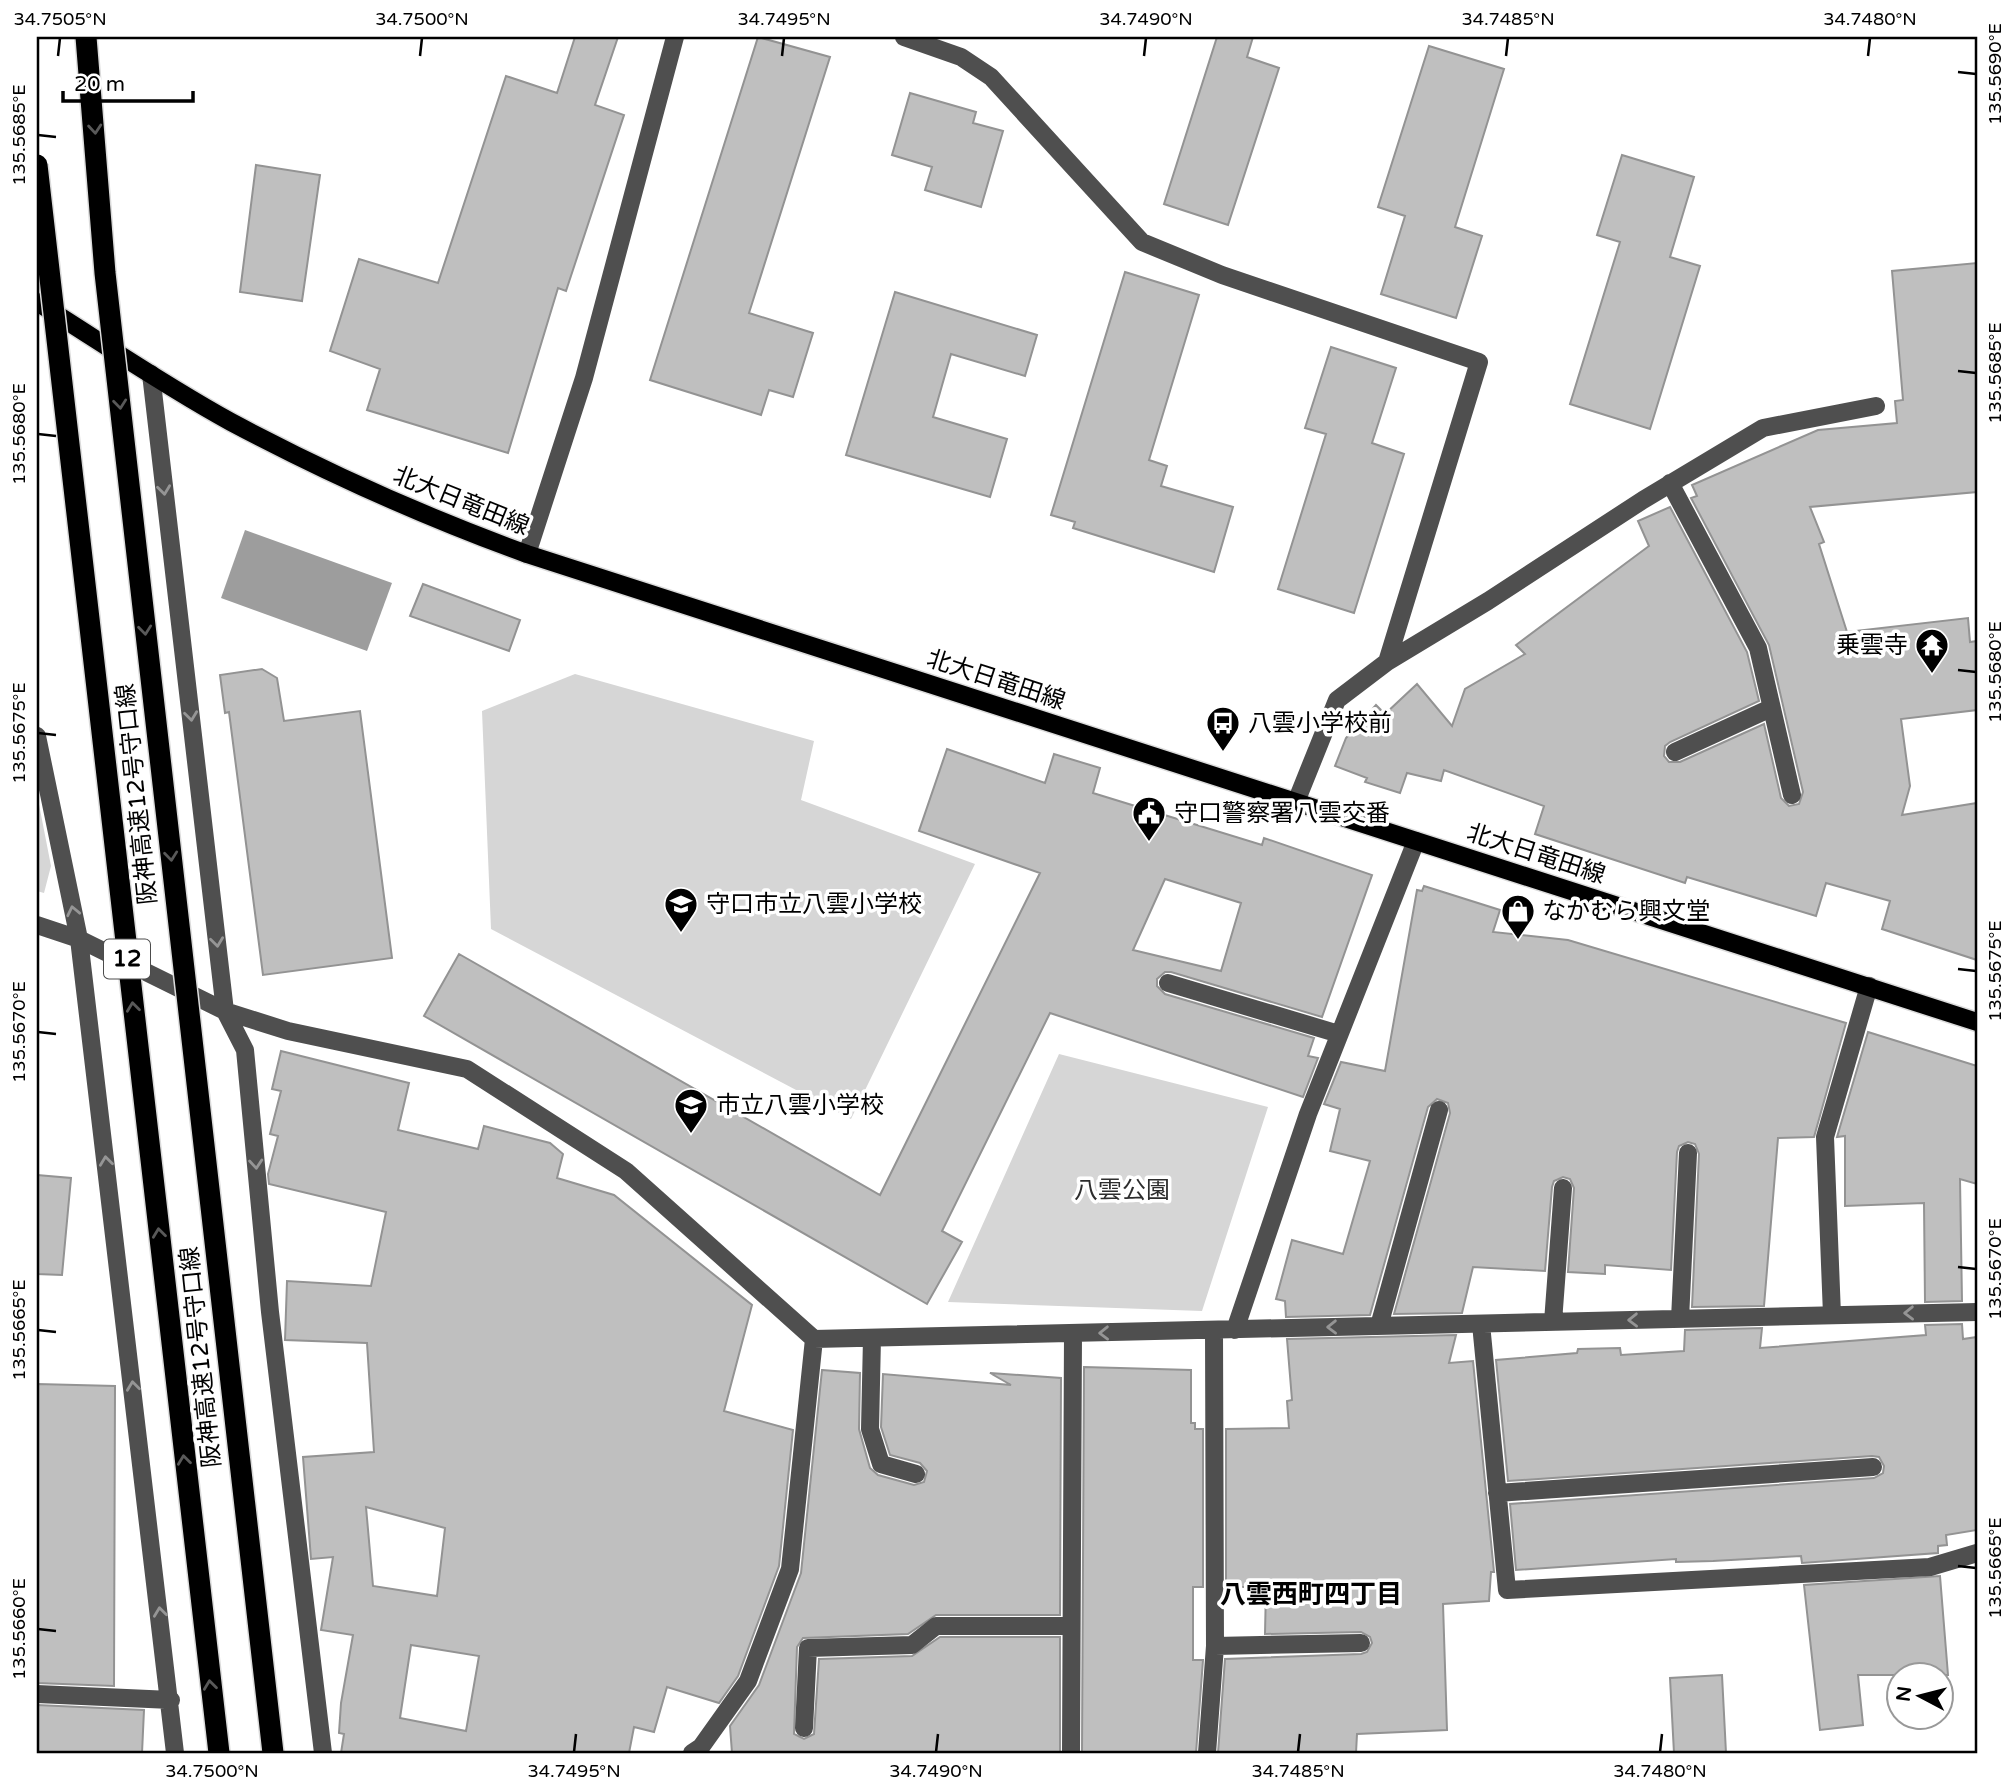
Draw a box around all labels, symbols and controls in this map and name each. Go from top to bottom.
text: 34.7505°N [13,8,107,30]
text: 34.7500°N [375,8,469,30]
text: 34.7495°N [737,8,831,30]
text: 34.7490°N [1099,8,1193,30]
text: 34.7485°N [1461,8,1555,30]
text: 34.7480°N [1823,8,1917,30]
text: 135.5690°E [1984,23,2006,125]
scale bar [63,60,192,104]
text: 20 m [74,72,125,97]
text: 135.5685°E [8,84,30,186]
one-way arrow [87,124,102,135]
text: 135.5685°E [1984,322,2006,424]
text: 135.5680°E [8,383,30,485]
one-way arrow [112,399,127,410]
street label: 北大日竜田線 [389,461,533,541]
one-way arrow [157,484,172,496]
text: 135.5680°E [1984,621,2006,723]
one-way arrow [138,625,153,636]
temple icon: 乗雲寺 [1913,626,1951,675]
place label: 乗雲寺 [1836,631,1908,660]
street label: 北大日竜田線 [923,644,1069,716]
text: 135.5675°E [8,682,30,784]
street label: 阪神高速12号守口線 [111,682,163,906]
bus stop icon: 八雲小学校前 [1204,704,1242,753]
place label: 八雲小学校前 [1248,709,1392,738]
one-way arrow [183,710,198,722]
public building icon: 守口警察署八雲交番 [1130,794,1168,843]
place label: 守口警察署八雲交番 [1174,799,1390,828]
street label: 北大日竜田線 [1463,818,1609,890]
one-way arrow [163,851,178,862]
school or university icon: 守口市立八雲小学校 [662,885,700,934]
place label: 守口市立八雲小学校 [706,890,922,919]
shop icon: なかむら興文堂 [1499,892,1537,941]
place label: なかむら興文堂 [1542,897,1710,926]
one-way arrow [67,905,82,917]
text: 135.5675°E [1984,920,2006,1022]
one-way arrow [209,936,224,948]
road number: 12 [104,940,150,978]
text: 135.5670°E [8,981,30,1083]
one-way arrow [125,1002,140,1013]
school or university icon: 市立八雲小学校 [672,1086,710,1135]
place label: 市立八雲小学校 [716,1091,884,1120]
one-way arrow [98,1155,113,1166]
one-way arrow [248,1159,263,1170]
park label: 八雲公園 [1074,1176,1170,1205]
text: 135.5670°E [1984,1218,2006,1320]
one-way arrow [151,1228,166,1239]
street label: 阪神高速12号守口線 [175,1245,227,1469]
text: 135.5665°E [8,1279,30,1381]
one-way arrow [1903,1306,1914,1321]
one-way arrow [1627,1313,1638,1328]
one-way arrow [1326,1320,1337,1335]
one-way arrow [1099,1325,1109,1341]
one-way arrow [126,1381,141,1392]
one-way arrow [177,1454,192,1465]
text: 135.5665°E [1984,1517,2006,1619]
text: 135.5660°E [8,1578,30,1680]
district label: 八雲西町四丁目 [1220,1579,1402,1610]
one-way arrow [153,1607,168,1618]
north arrow [1884,1660,1954,1730]
one-way arrow [203,1680,218,1691]
text: N [1892,1685,1916,1703]
text: 34.7500°N [165,1760,259,1782]
text: 34.7495°N [527,1760,621,1782]
text: 34.7490°N [889,1760,983,1782]
text: 34.7485°N [1251,1760,1345,1782]
text: 34.7480°N [1613,1760,1707,1782]

